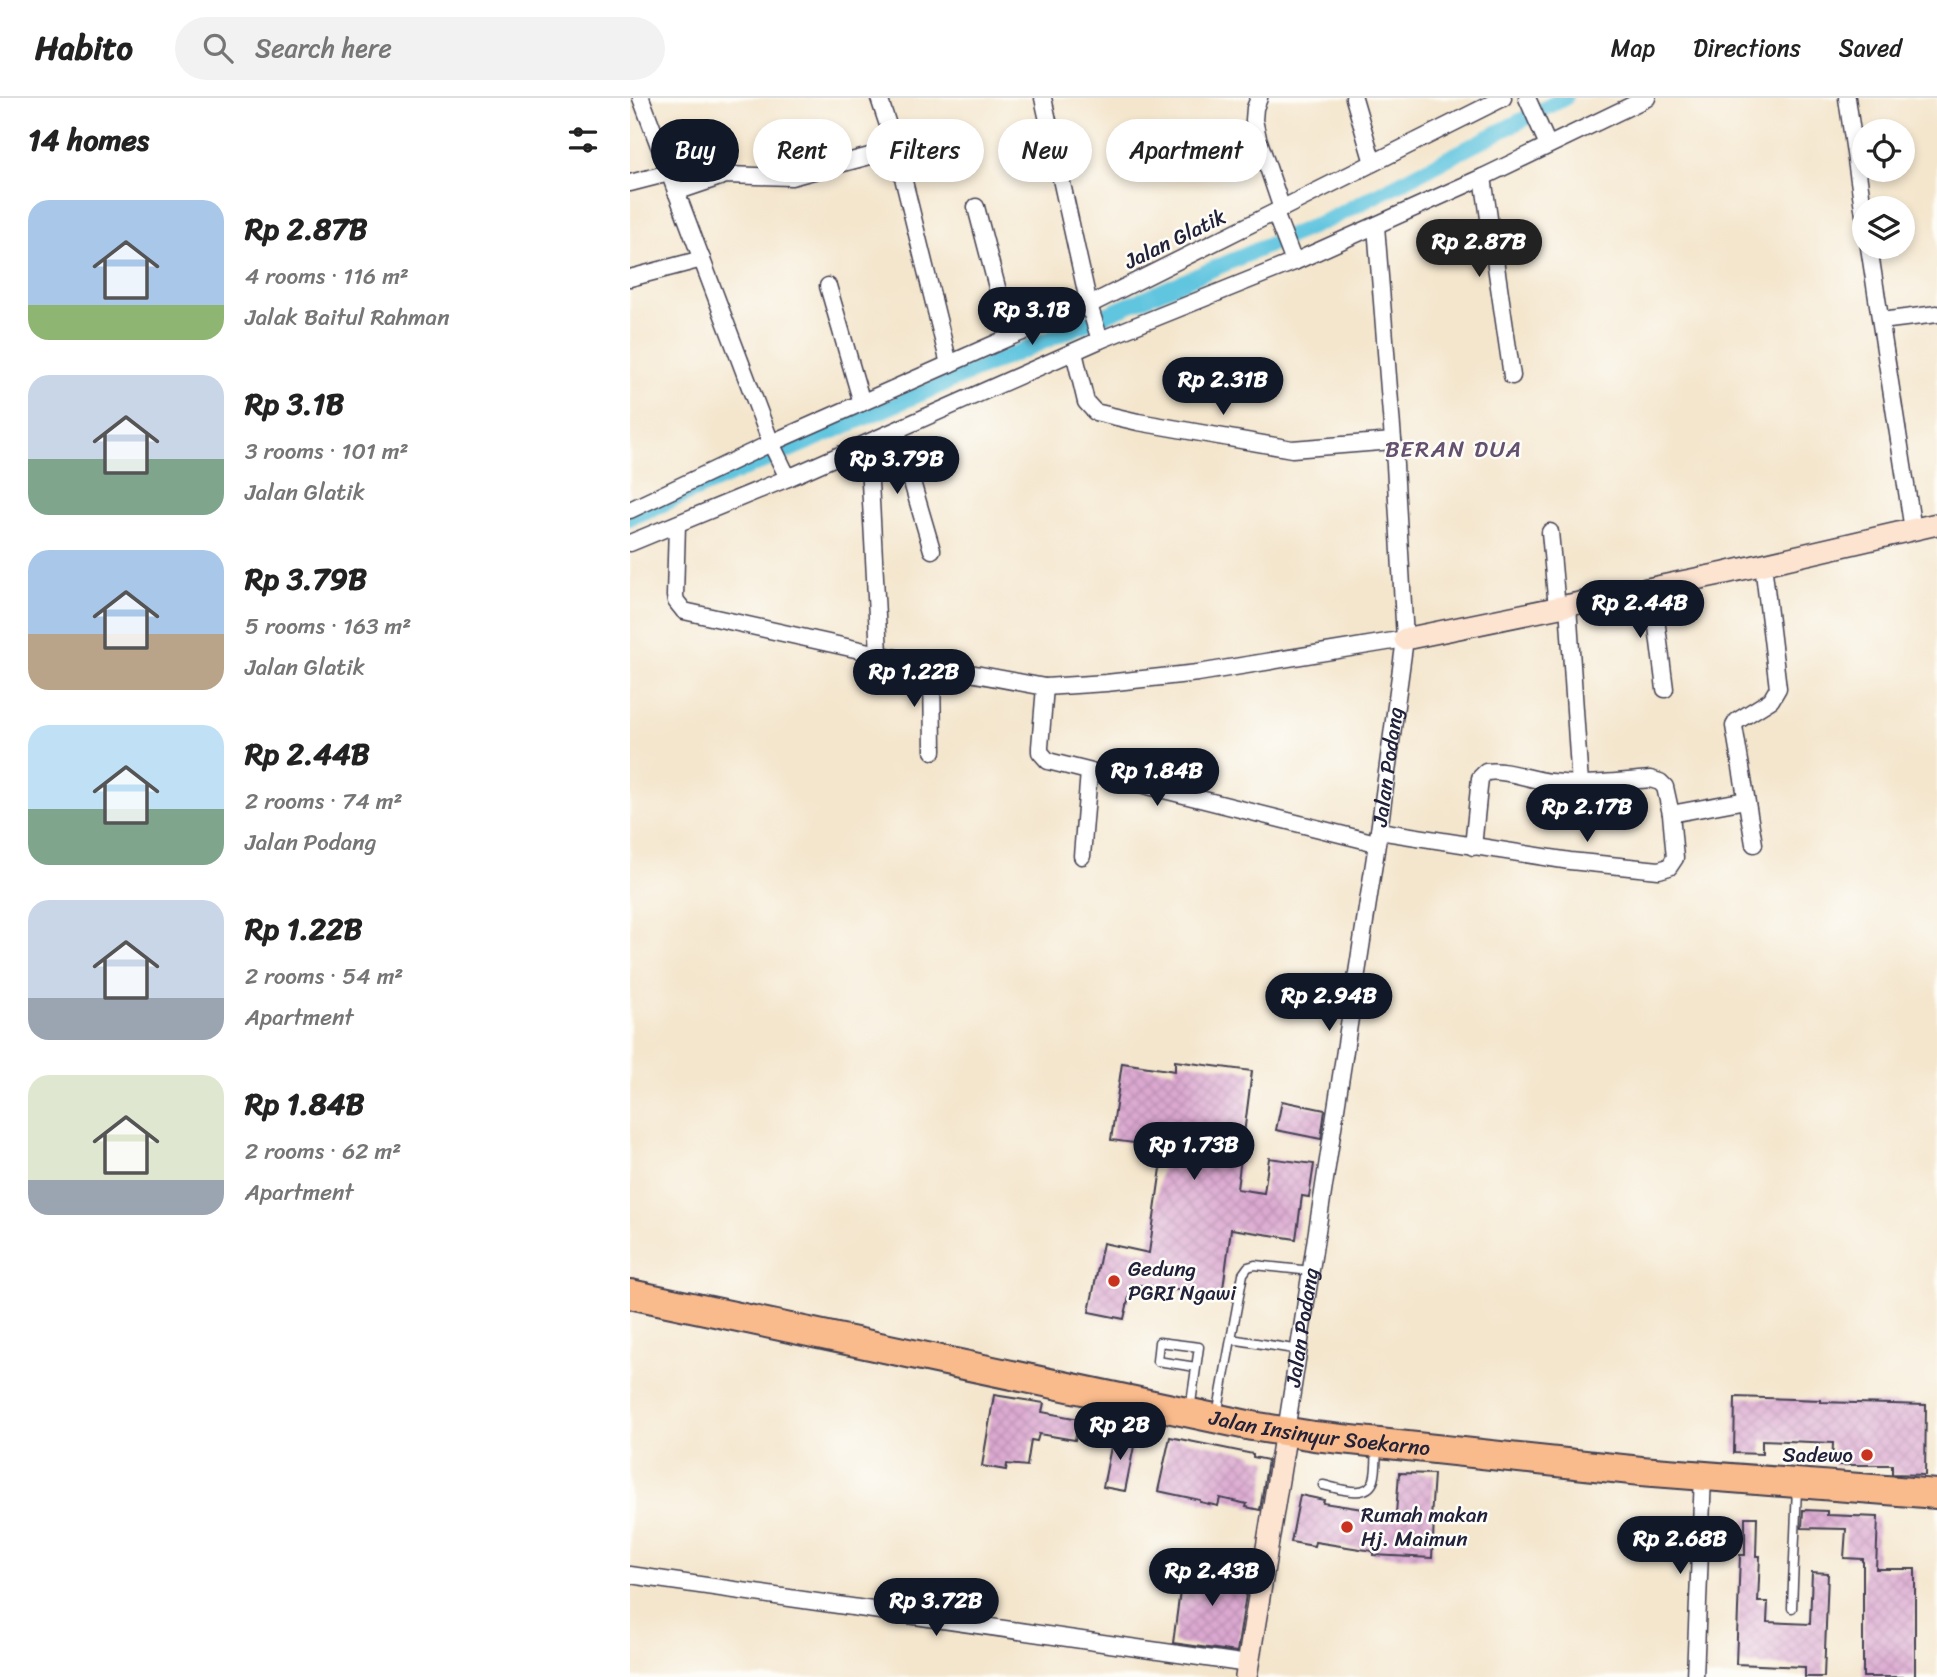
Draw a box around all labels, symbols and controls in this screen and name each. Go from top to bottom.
search box [175,17,665,80]
text: Habito [35,19,133,77]
text: Search here [255,25,392,71]
text: Map [1611,27,1655,69]
text: Directions [1693,27,1801,69]
text: Saved [1839,27,1902,69]
icon: search [199,29,237,67]
text: 14 homes [28,113,149,167]
chip: Buy [651,119,739,182]
chip: Rent [753,119,852,182]
chip: Filters [866,119,984,182]
chip: New [998,119,1092,182]
chip: Apartment [1106,119,1267,182]
map controls [1852,119,1915,259]
button: locate [1852,119,1915,182]
icon: filters [564,121,602,159]
button: layers [1852,196,1915,259]
street label: Jalan Glatik [1117,198,1233,281]
text: Rp 2.87B [245,202,367,256]
pin: Rp 2.87B [1407,220,1551,279]
text: Rp 2.87B [1432,221,1526,262]
icon: home [84,228,168,312]
text: 4 rooms · 116 m² [245,256,409,297]
pin: Rp 3.1B [967,288,1097,347]
text: Rp 3.1B [994,289,1070,330]
text: Jalak Baitul Rahman [245,297,450,338]
pin: Rp 2.31B [1151,358,1295,417]
text: Rp 2.31B [1178,359,1268,400]
text: Rp 3.1B [245,377,344,431]
icon: home [84,403,168,487]
district label: BERAN DUA [1385,429,1523,470]
text: 3 rooms · 101 m² [245,431,409,472]
pin: Rp 3.79B [825,436,969,496]
text: Rp 3.79B [850,438,944,479]
text: Jalan Glatik [245,472,365,513]
text: Rp 3.79B [245,552,367,606]
icon: home [84,578,168,662]
pin: Rp 2.44B [1568,580,1712,640]
text: Rp 2.44B [1592,582,1688,623]
text: 5 rooms · 163 m² [245,606,411,647]
text: Jalan Glatik [245,647,365,688]
pin: Rp 1.22B [842,650,986,709]
text: Rp 1.22B [869,651,959,692]
street label: Jalan Podang [1361,704,1415,830]
text: Rp 2.44B [245,727,370,781]
pin: Rp 1.84B [1085,748,1229,808]
text: Rp 1.84B [1111,750,1203,791]
icon: home [84,753,168,837]
text: 2 rooms · 74 m² [245,781,402,822]
pin: Rp 2.17B [1515,784,1659,844]
text: Rp 2.17B [1542,786,1632,827]
text: Jalan Podang [245,822,376,863]
text: Rp 1.22B [245,902,362,956]
icon: home [84,928,168,1012]
text: 2 rooms · 54 m² [245,956,403,997]
pin: Rp 2.94B [1257,974,1401,1033]
text: Rp 2.94B [1281,975,1377,1016]
text: Apartment [245,997,354,1038]
text: Rp 1.84B [245,1077,365,1131]
icon: home [84,1103,168,1187]
pin: Rp 1.73B [1122,1122,1266,1182]
text: Rp 1.73B [1149,1124,1239,1165]
text: 2 rooms · 62 m² [245,1131,401,1172]
text: Apartment [245,1172,354,1213]
place label: Gedung PGRI Ngawi [1128,1250,1237,1312]
street label: Jalan Podang [1274,1265,1330,1390]
marker: Gedung PGRI Ngawi [1106,1273,1122,1289]
street label: Jalan Insinyur Soekarno [1205,1398,1432,1467]
pin: Rp 2B [1071,1402,1169,1462]
text: Rp 2B [1090,1404,1150,1445]
place label: Sadewo [1783,1436,1853,1474]
marker: Sadewo [1859,1447,1875,1463]
place label: Rumah makan Hj. Maimun [1361,1496,1488,1558]
pin: Rp 2.68B [1608,1516,1752,1576]
text: Rp 2.68B [1633,1518,1727,1559]
marker: Rumah makan Hj. Maimun [1339,1519,1355,1535]
pin: Rp 2.43B [1140,1548,1284,1608]
text: Rp 2.43B [1165,1550,1259,1591]
pin: Rp 3.72B [864,1578,1008,1638]
text: Rp 3.72B [890,1580,982,1621]

